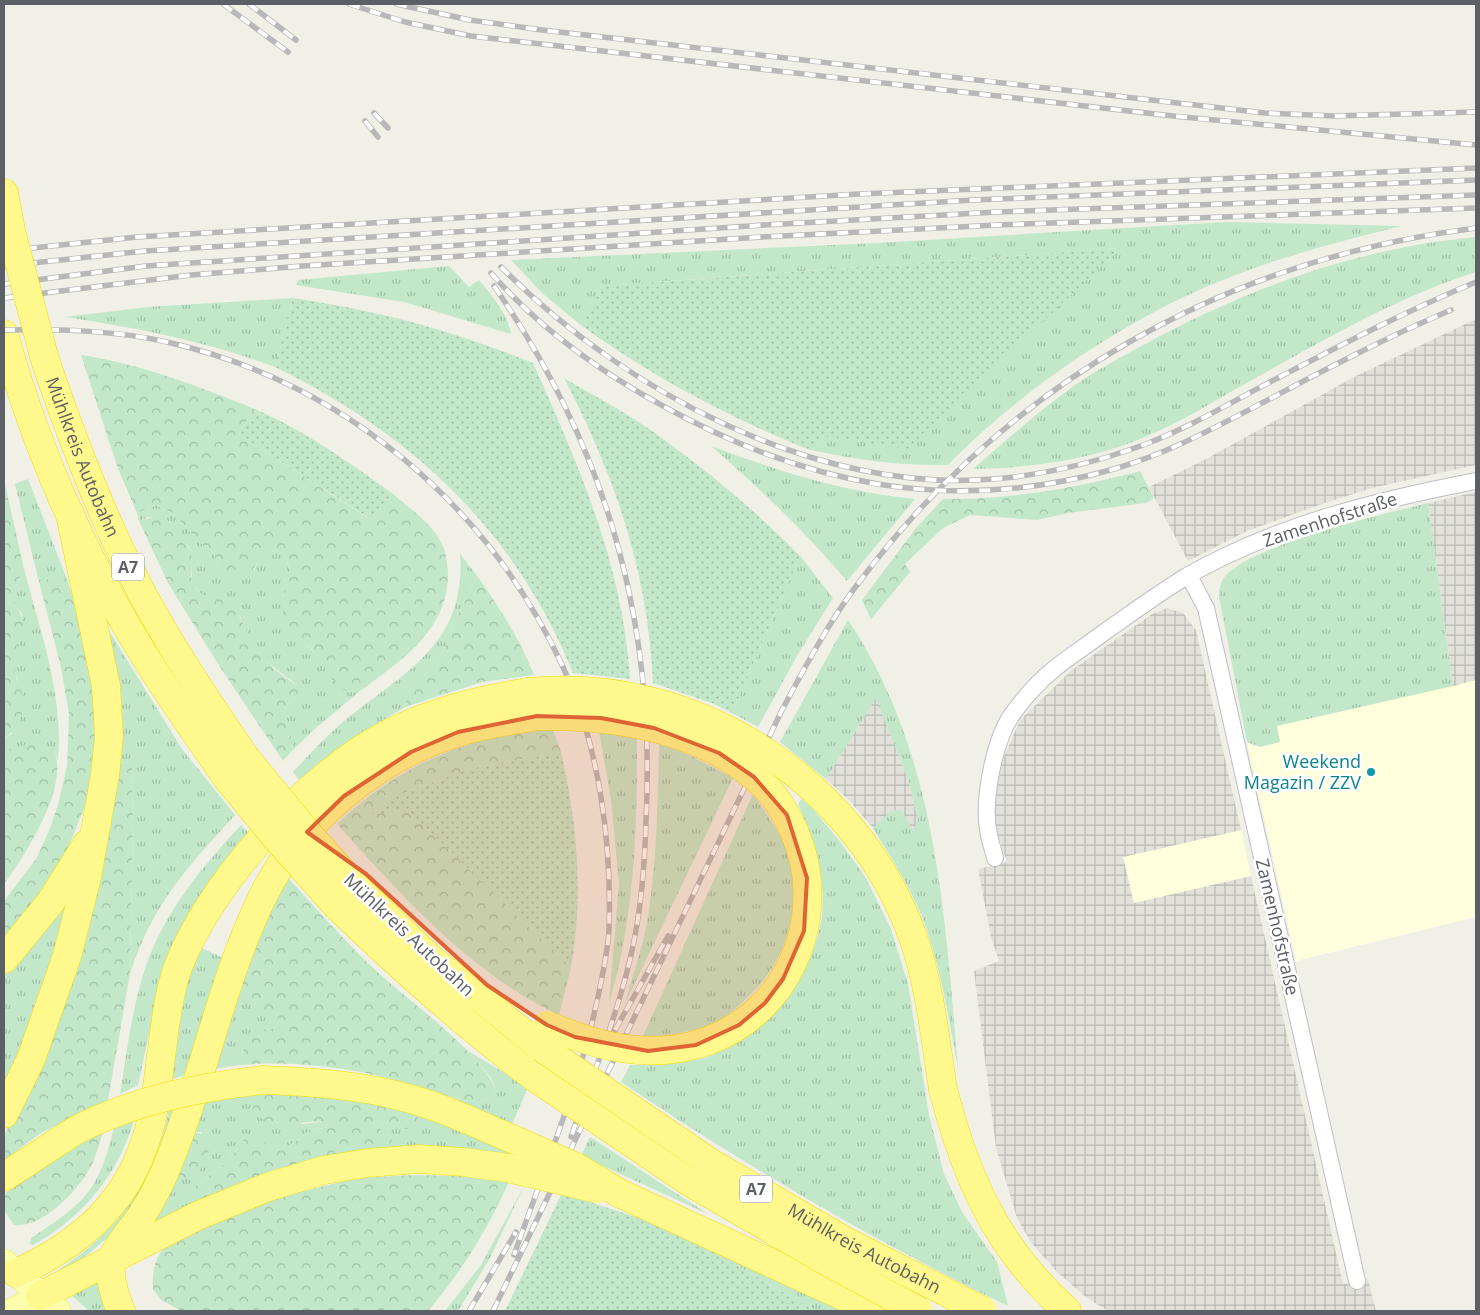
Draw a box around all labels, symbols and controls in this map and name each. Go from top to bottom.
street label: Mühlkreis Autobahn [41,373,126,541]
street label: Zamenhofstraße [1260,486,1400,552]
road number: A7 [112,554,144,580]
place label: Weekend Magazin / ZZV [1244,749,1361,794]
marker: Weekend Magazin / ZZV [1365,766,1377,778]
street label: Zamenhofstraße [1251,856,1305,998]
street label: Mühlkreis Autobahn [339,867,480,1001]
road number: A7 [740,1176,772,1202]
street label: Mühlkreis Autobahn [784,1197,945,1299]

